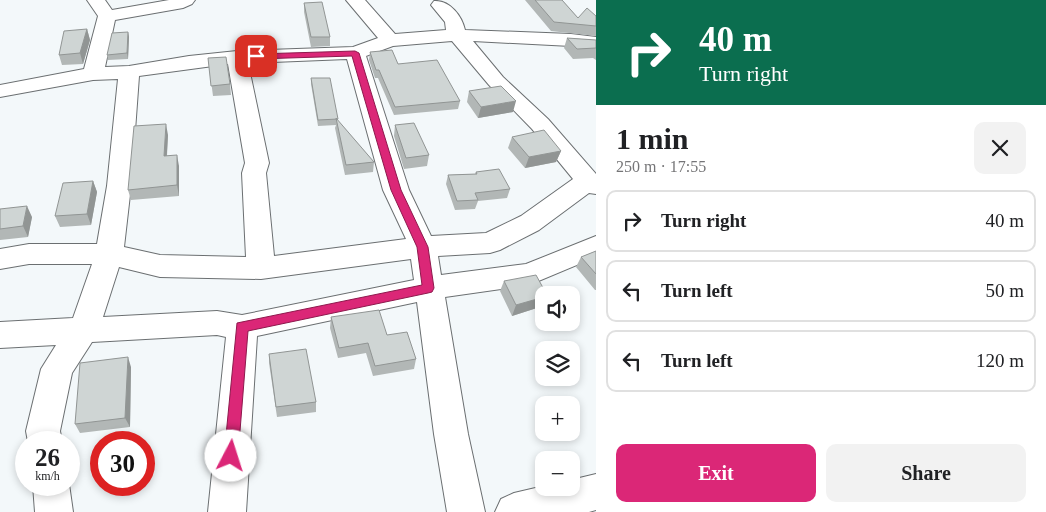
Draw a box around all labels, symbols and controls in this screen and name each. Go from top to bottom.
icon: right [616,20,681,85]
text: 40 m [699,20,772,59]
pin [235,35,277,77]
icon: arrive [242,42,270,70]
text: Turn right [699,61,788,86]
text: 1 min [616,122,689,155]
button: close [974,122,1026,174]
text: 250 m · 17:55 [616,158,706,175]
icon: right [618,207,646,235]
text: Turn right [661,210,746,231]
text: 40 m [985,210,1024,231]
icon: left [618,277,646,305]
text: Turn left [661,280,733,301]
text: 50 m [985,280,1024,301]
map controls [535,286,580,496]
button: sound [535,286,580,331]
button: layers [535,341,580,386]
icon: left [618,347,646,375]
text: Turn left [661,350,733,371]
text: 120 m [976,350,1024,371]
button: + [535,396,580,441]
position arrow [204,429,256,481]
speed limit sign: 30 [90,431,155,496]
text: 26 [35,444,60,471]
button: Exit [616,444,816,502]
button: Share [826,444,1026,502]
button: − [535,451,580,496]
text: km/h [35,469,60,483]

